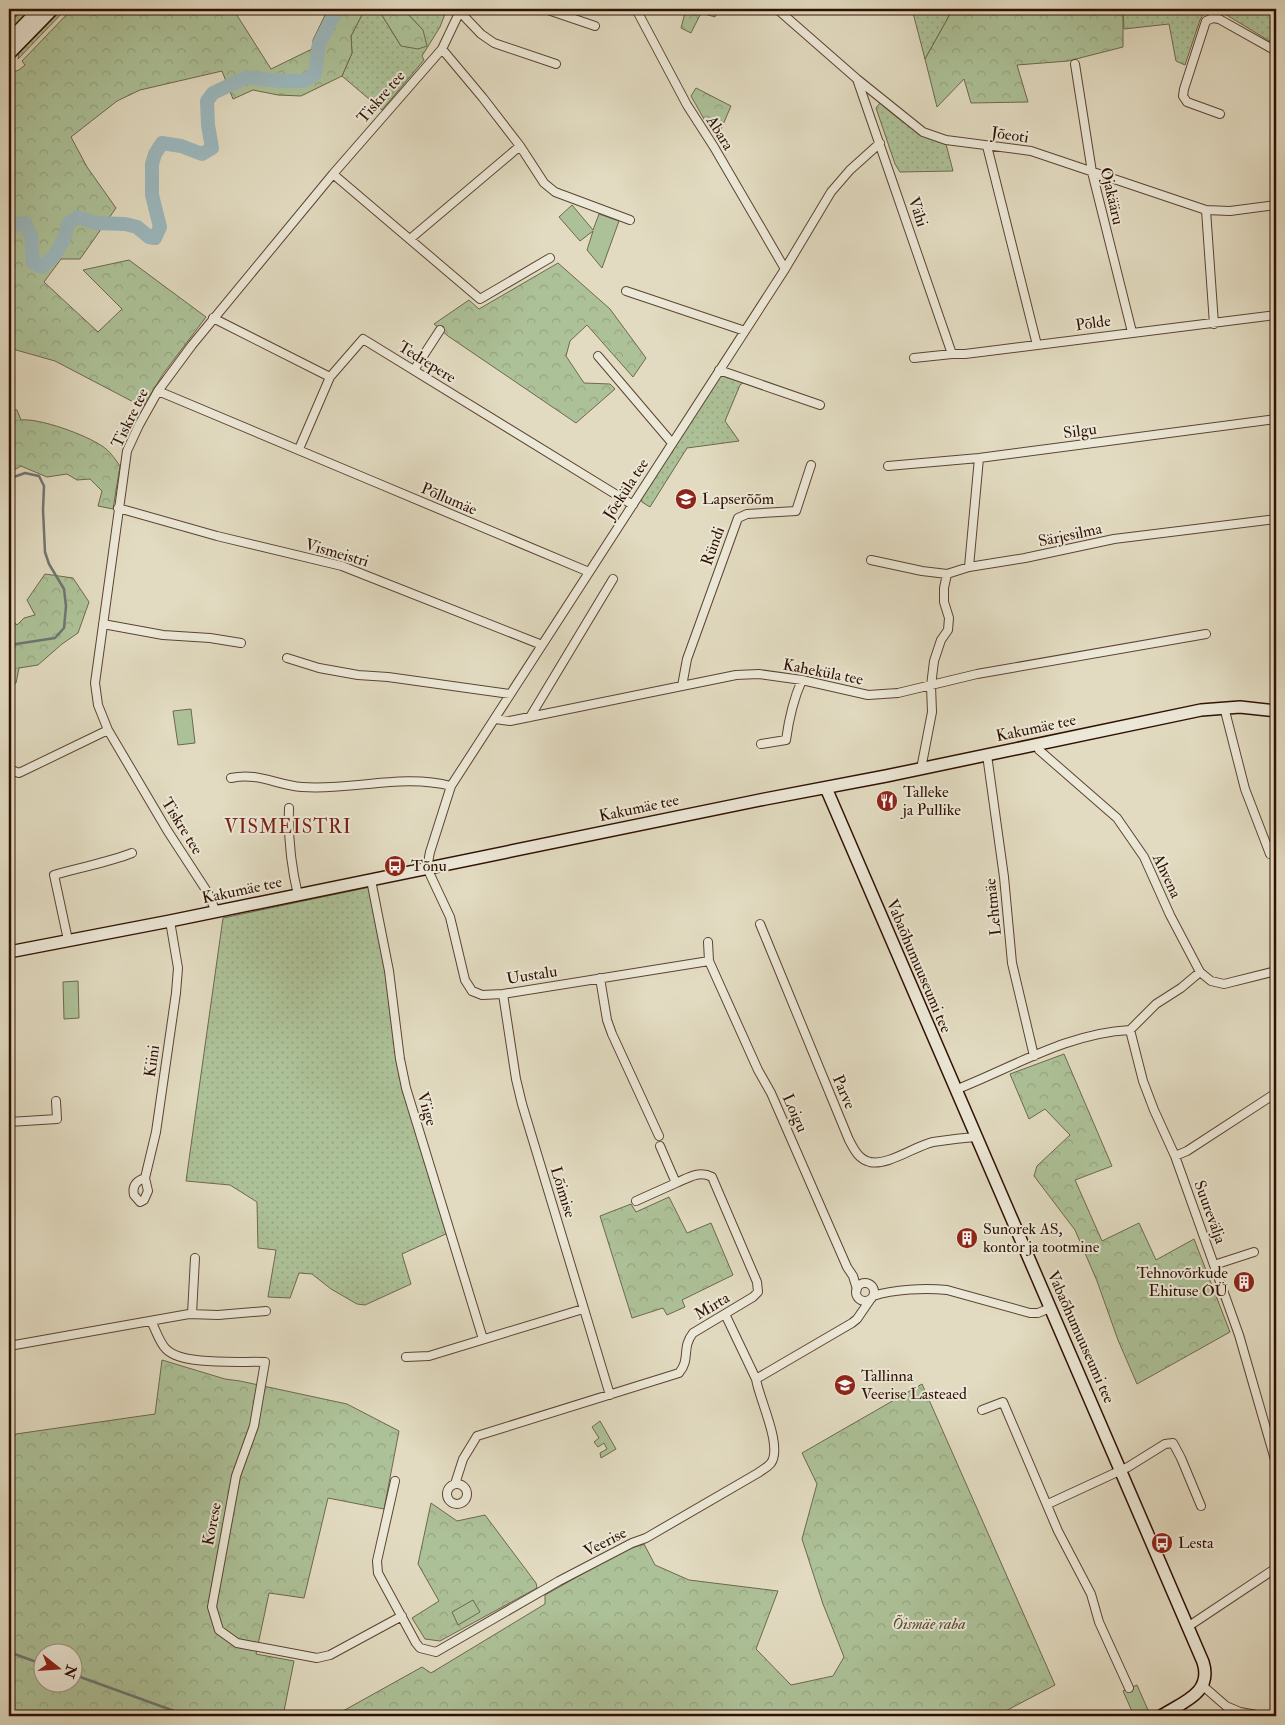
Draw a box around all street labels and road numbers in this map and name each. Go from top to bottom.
street label: Tiskre tee [353,66,410,128]
street label: Abara [701,111,739,154]
street label: Jõeoti [989,122,1030,149]
street label: Ojakääru [1096,165,1128,227]
street label: Vähi [904,194,932,230]
street label: Põlde [1074,311,1112,335]
street label: Tedrepere [394,336,460,389]
street label: Tiskre tee [107,385,153,451]
street label: Silgu [1062,419,1098,443]
street label: Jõeküla tee [598,454,654,525]
street label: Põllumäe [418,478,480,520]
street label: Särjesilma [1036,518,1104,552]
street label: Ründi [697,524,729,568]
street label: Vismeistri [303,534,371,572]
street label: Kaheküla tee [781,654,865,690]
street label: Kakumäe tee [994,710,1078,746]
street label: Kakumäe tee [597,790,681,826]
street label: Tiskre tee [157,794,207,859]
street label: Ahvena [1148,850,1186,902]
street label: Kakumäe tee [200,872,284,908]
street label: Lehtmäe [980,877,1006,937]
street label: Vabaõhumuuseumi tee [882,896,956,1036]
street label: Uustalu [505,961,559,989]
street label: Kiini [140,1044,164,1078]
street label: Parve [828,1072,860,1112]
street label: Viige [412,1090,442,1129]
street label: Loigu [778,1091,812,1135]
street label: Lõimise [546,1164,580,1220]
street label: Suurevälja [1189,1178,1231,1247]
street label: Vabaõhumuuseumi tee [1043,1268,1119,1407]
street label: Mirta [691,1288,734,1324]
street label: Korese [198,1500,226,1547]
street label: Veerise [580,1523,630,1561]

